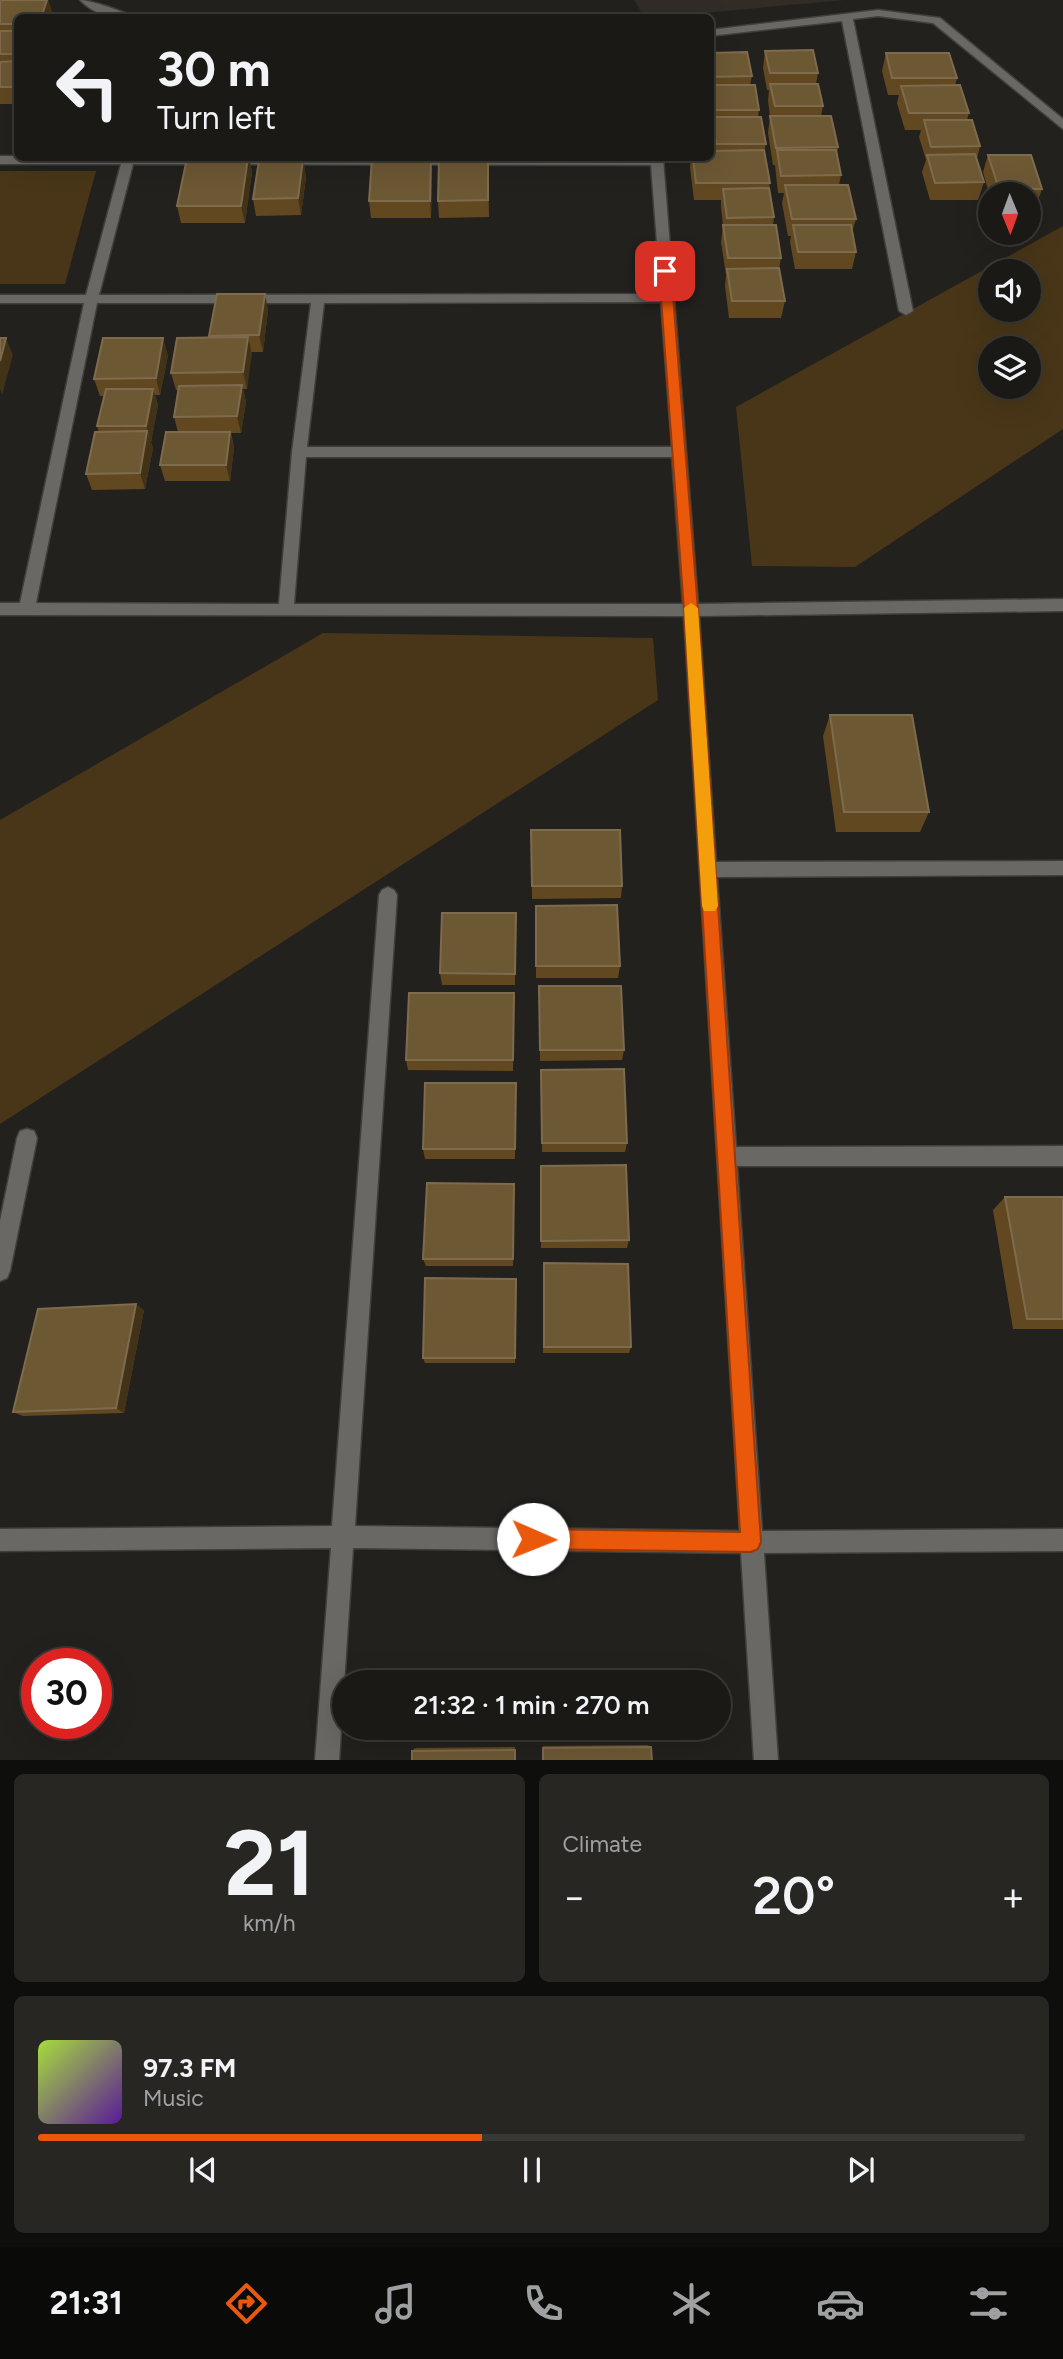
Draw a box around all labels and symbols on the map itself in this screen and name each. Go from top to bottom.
north arrow [978,182,1041,245]
pin [635,241,695,301]
position arrow [496,1502,570,1576]
speed limit sign: 30 [21,1648,112,1739]

